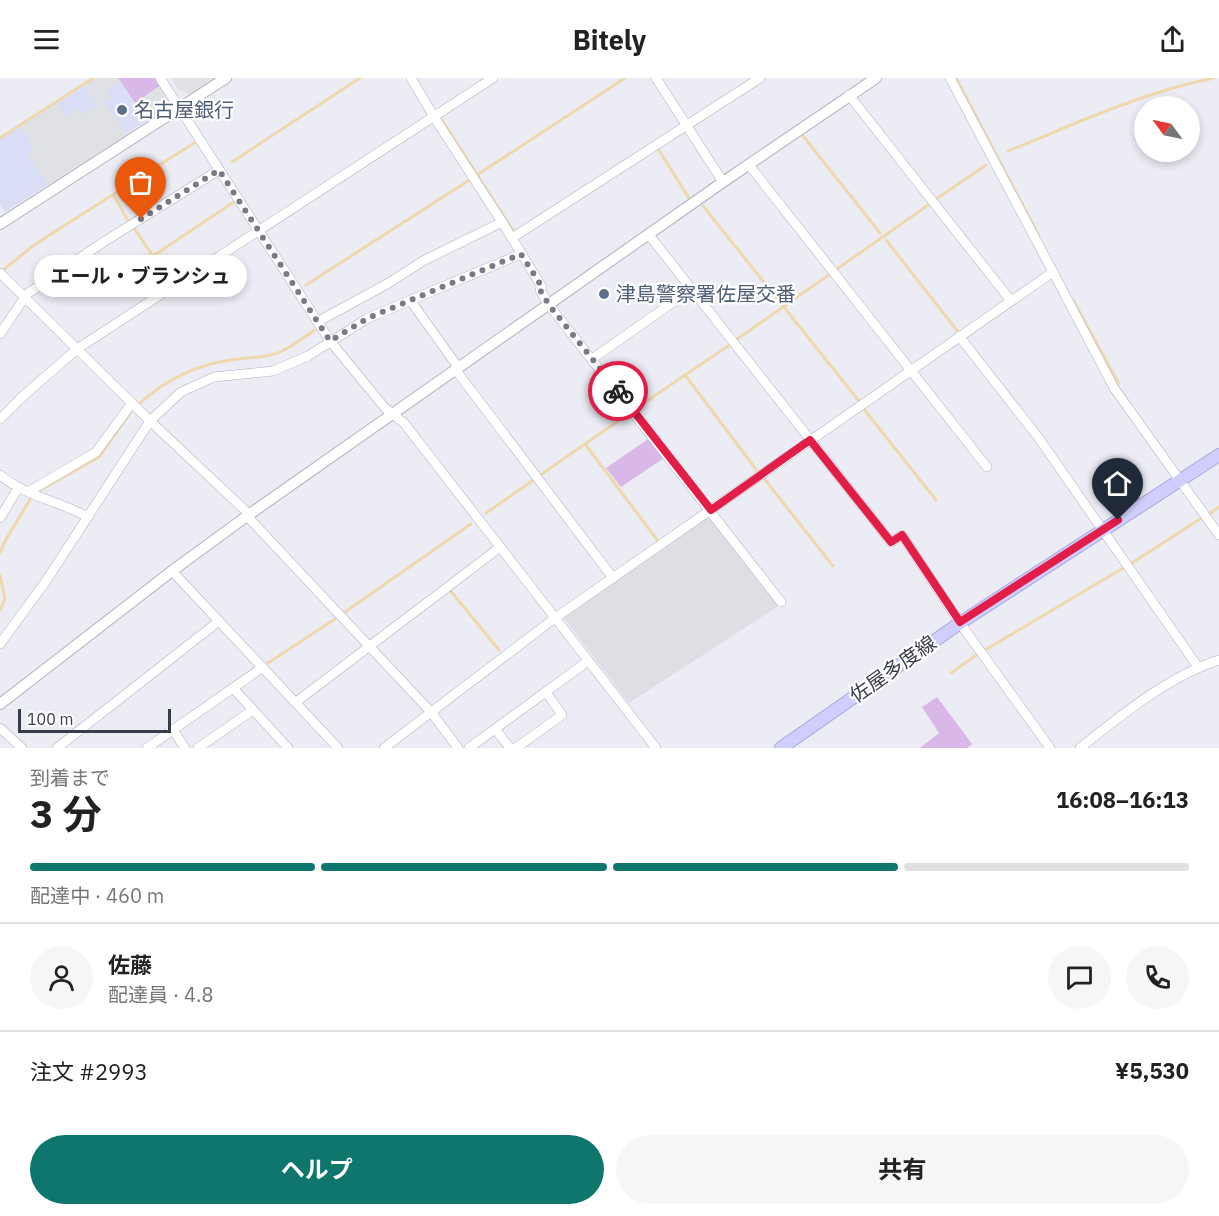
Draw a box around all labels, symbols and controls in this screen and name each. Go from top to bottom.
text: Bitely [573,22,646,57]
icon: menu [30,23,63,56]
icon: share [1156,23,1189,56]
place label: 名古屋銀行 [134,96,234,123]
north arrow [1134,96,1200,162]
map controls [1134,96,1200,162]
marker: 名古屋銀行 [115,103,129,117]
pin [115,157,166,219]
icon: bag [124,166,157,199]
callout: エール・ブランシュ [34,255,248,297]
text: エール・ブランシュ [51,262,231,289]
place label: 津島警察署佐屋交番 [616,280,796,307]
marker: 津島警察署佐屋交番 [597,287,611,301]
courier [588,361,648,421]
icon: bike [602,375,635,408]
pin [1092,458,1143,520]
icon: home [1101,467,1134,500]
street label: 佐屋多度線 [844,629,941,708]
scale bar [18,706,171,734]
text: 100 m [27,709,74,729]
text: 到着まで [30,764,110,791]
text: 16:08–16:13 [1056,785,1189,814]
text: 3 分 [30,788,102,839]
text: 配達中 · 460 m [30,882,164,909]
button: person [30,946,93,1009]
button: chat [1048,946,1111,1009]
button: phone [1126,946,1189,1009]
text: 佐藤 [108,950,152,979]
text: 配達員 · 4.8 [108,981,213,1008]
text: ¥5,530 [1115,1056,1189,1085]
text: 注文 #2993 [30,1057,148,1086]
button: ヘルプ [30,1135,604,1204]
button: 共有 [616,1135,1189,1204]

